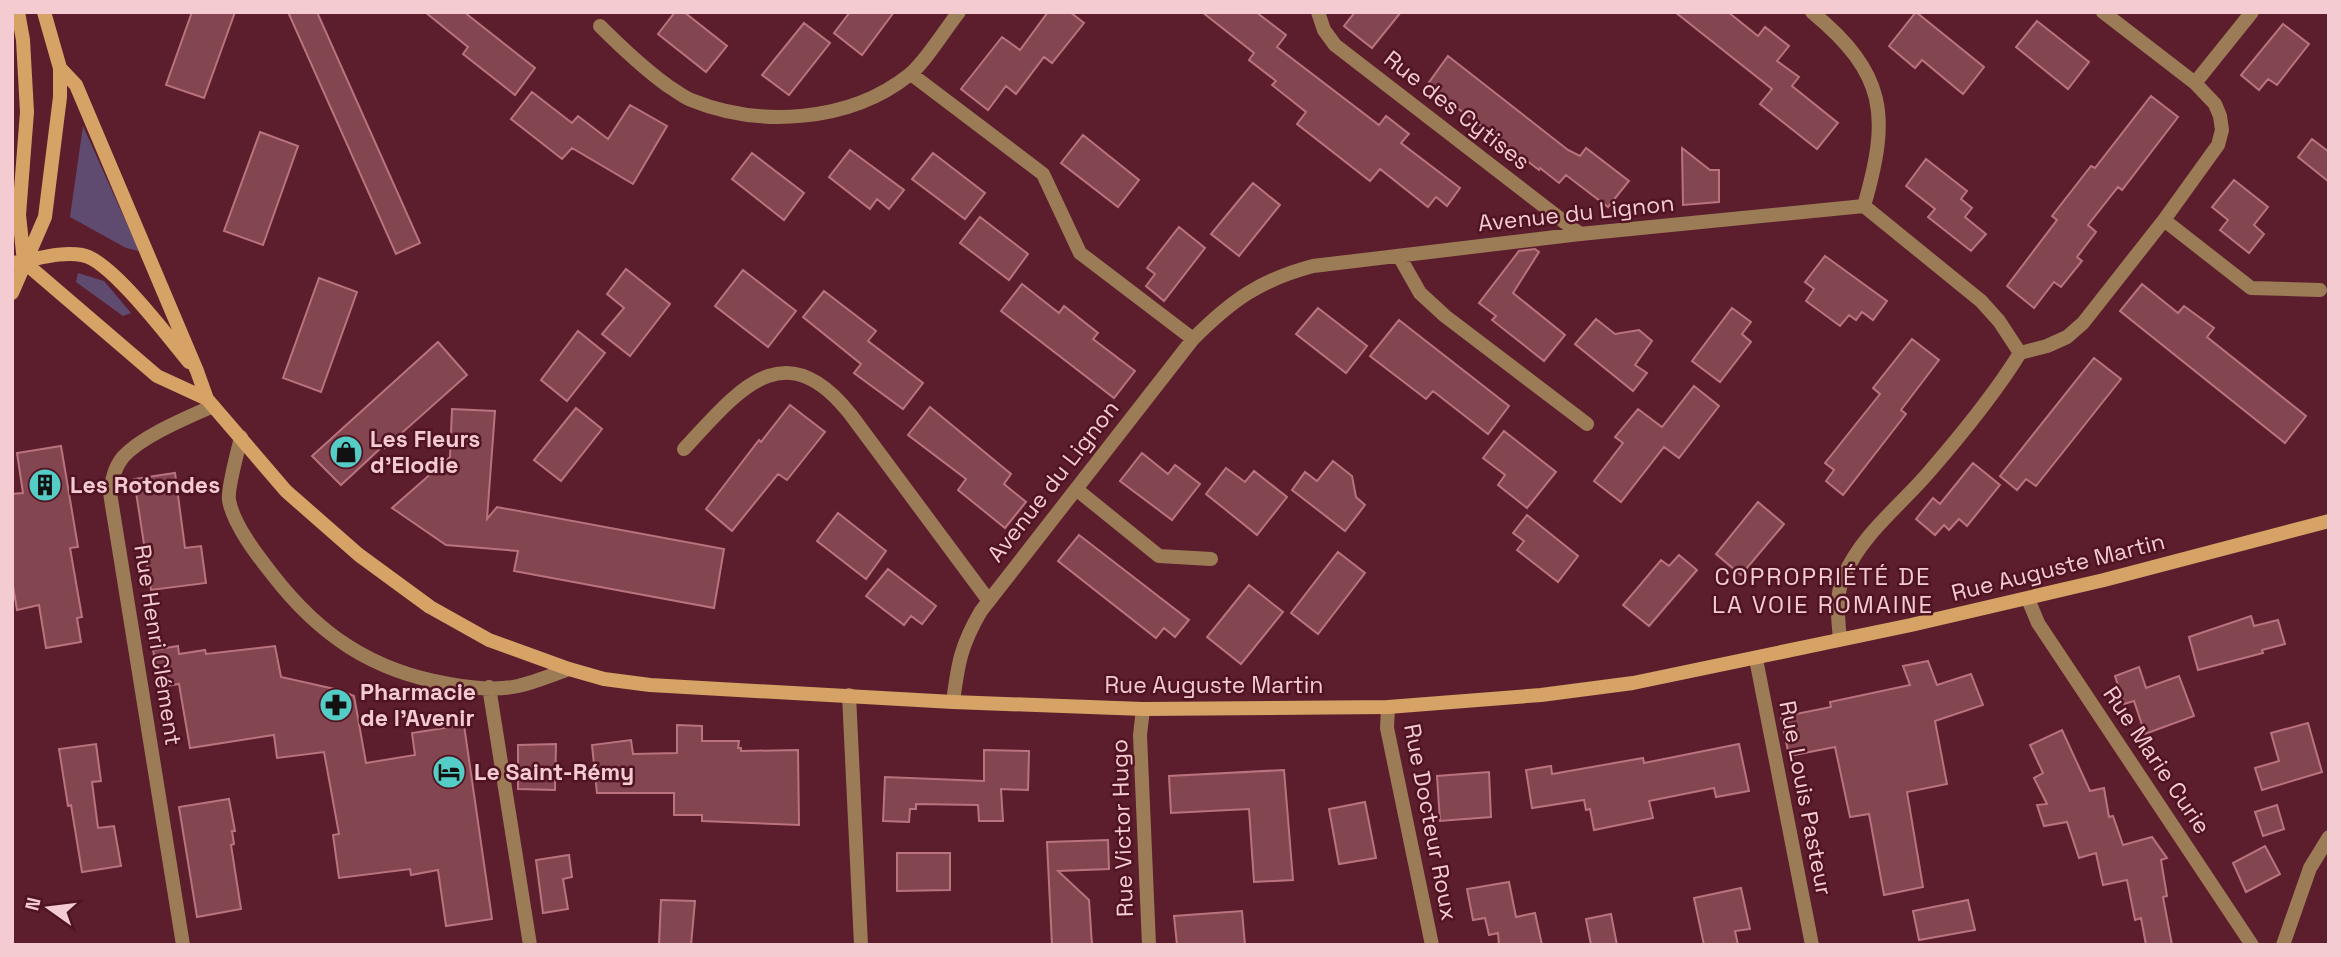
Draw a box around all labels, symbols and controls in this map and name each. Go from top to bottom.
street label: Rue des Cytises [1378,44,1536,176]
street label: Avenue du Lignon [1476,188,1676,238]
street label: Avenue du Lignon [980,394,1126,568]
place label: Les Fleurs d'Elodie [370,424,480,480]
shop icon: Les Fleurs d'Elodie [327,433,365,471]
building icon: Les Rotondes [26,466,64,504]
place label: Les Rotondes [70,470,220,500]
street label: Rue Auguste Martin [1948,526,2168,608]
street label: Rue Henri Clément [127,542,189,748]
district label: COPROPRIÉTÉ DE LA VOIE ROMAINE [1712,561,1934,620]
street label: Rue Auguste Martin [1105,670,1323,700]
place label: Pharmacie de l'Avenir [360,677,476,733]
street label: Rue Marie Curie [2097,680,2217,840]
pharmacy icon: Pharmacie de l'Avenir [317,686,355,724]
street label: Rue Louis Pasteur [1772,698,1840,898]
street label: Rue Docteur Roux [1397,721,1465,923]
street label: Rue Victor Hugo [1104,738,1140,918]
hotel icon: Le Saint-Rémy [430,753,468,791]
place label: Le Saint-Rémy [474,757,634,787]
north arrow [14,873,84,943]
text: N [19,895,47,913]

